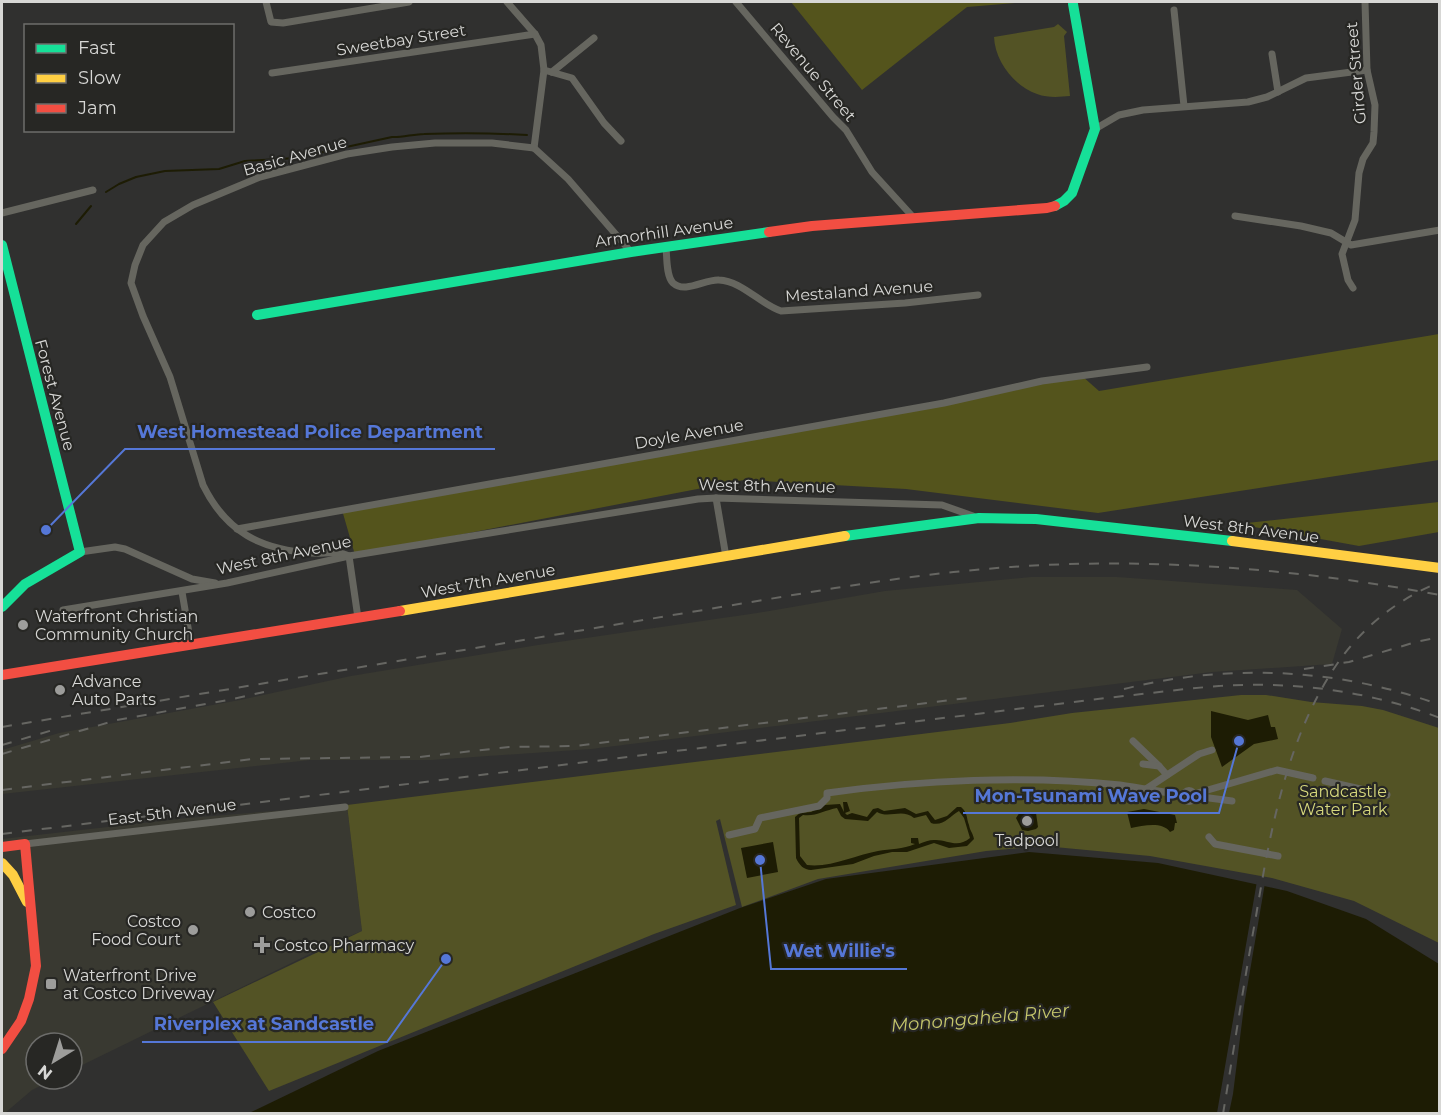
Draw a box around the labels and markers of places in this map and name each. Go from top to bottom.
callout: West Homestead Police Department [125,413,495,449]
place label: Waterfront Christian Community Church [35,607,198,644]
marker: Waterfront Christian Community Church [16,618,30,632]
place label: Advance Auto Parts [72,672,156,709]
marker: Advance Auto Parts [53,683,67,697]
callout: Mon-Tsunami Wave Pool [963,777,1219,813]
marker: Tadpool [1020,814,1034,828]
place label: Tadpool [995,831,1059,850]
place label: Costco [262,903,316,922]
marker: Costco [243,905,257,919]
place label: Costco Food Court [91,912,181,949]
marker: Costco Food Court [186,923,200,937]
callout: Wet Willie's [771,933,907,969]
place label: Costco Pharmacy [274,936,414,955]
marker: Costco Pharmacy [255,938,269,952]
place label: Waterfront Drive at Costco Driveway [63,966,215,1003]
marker: Waterfront Drive at Costco Driveway [44,977,58,991]
callout: Riverplex at Sandcastle [142,1006,387,1042]

